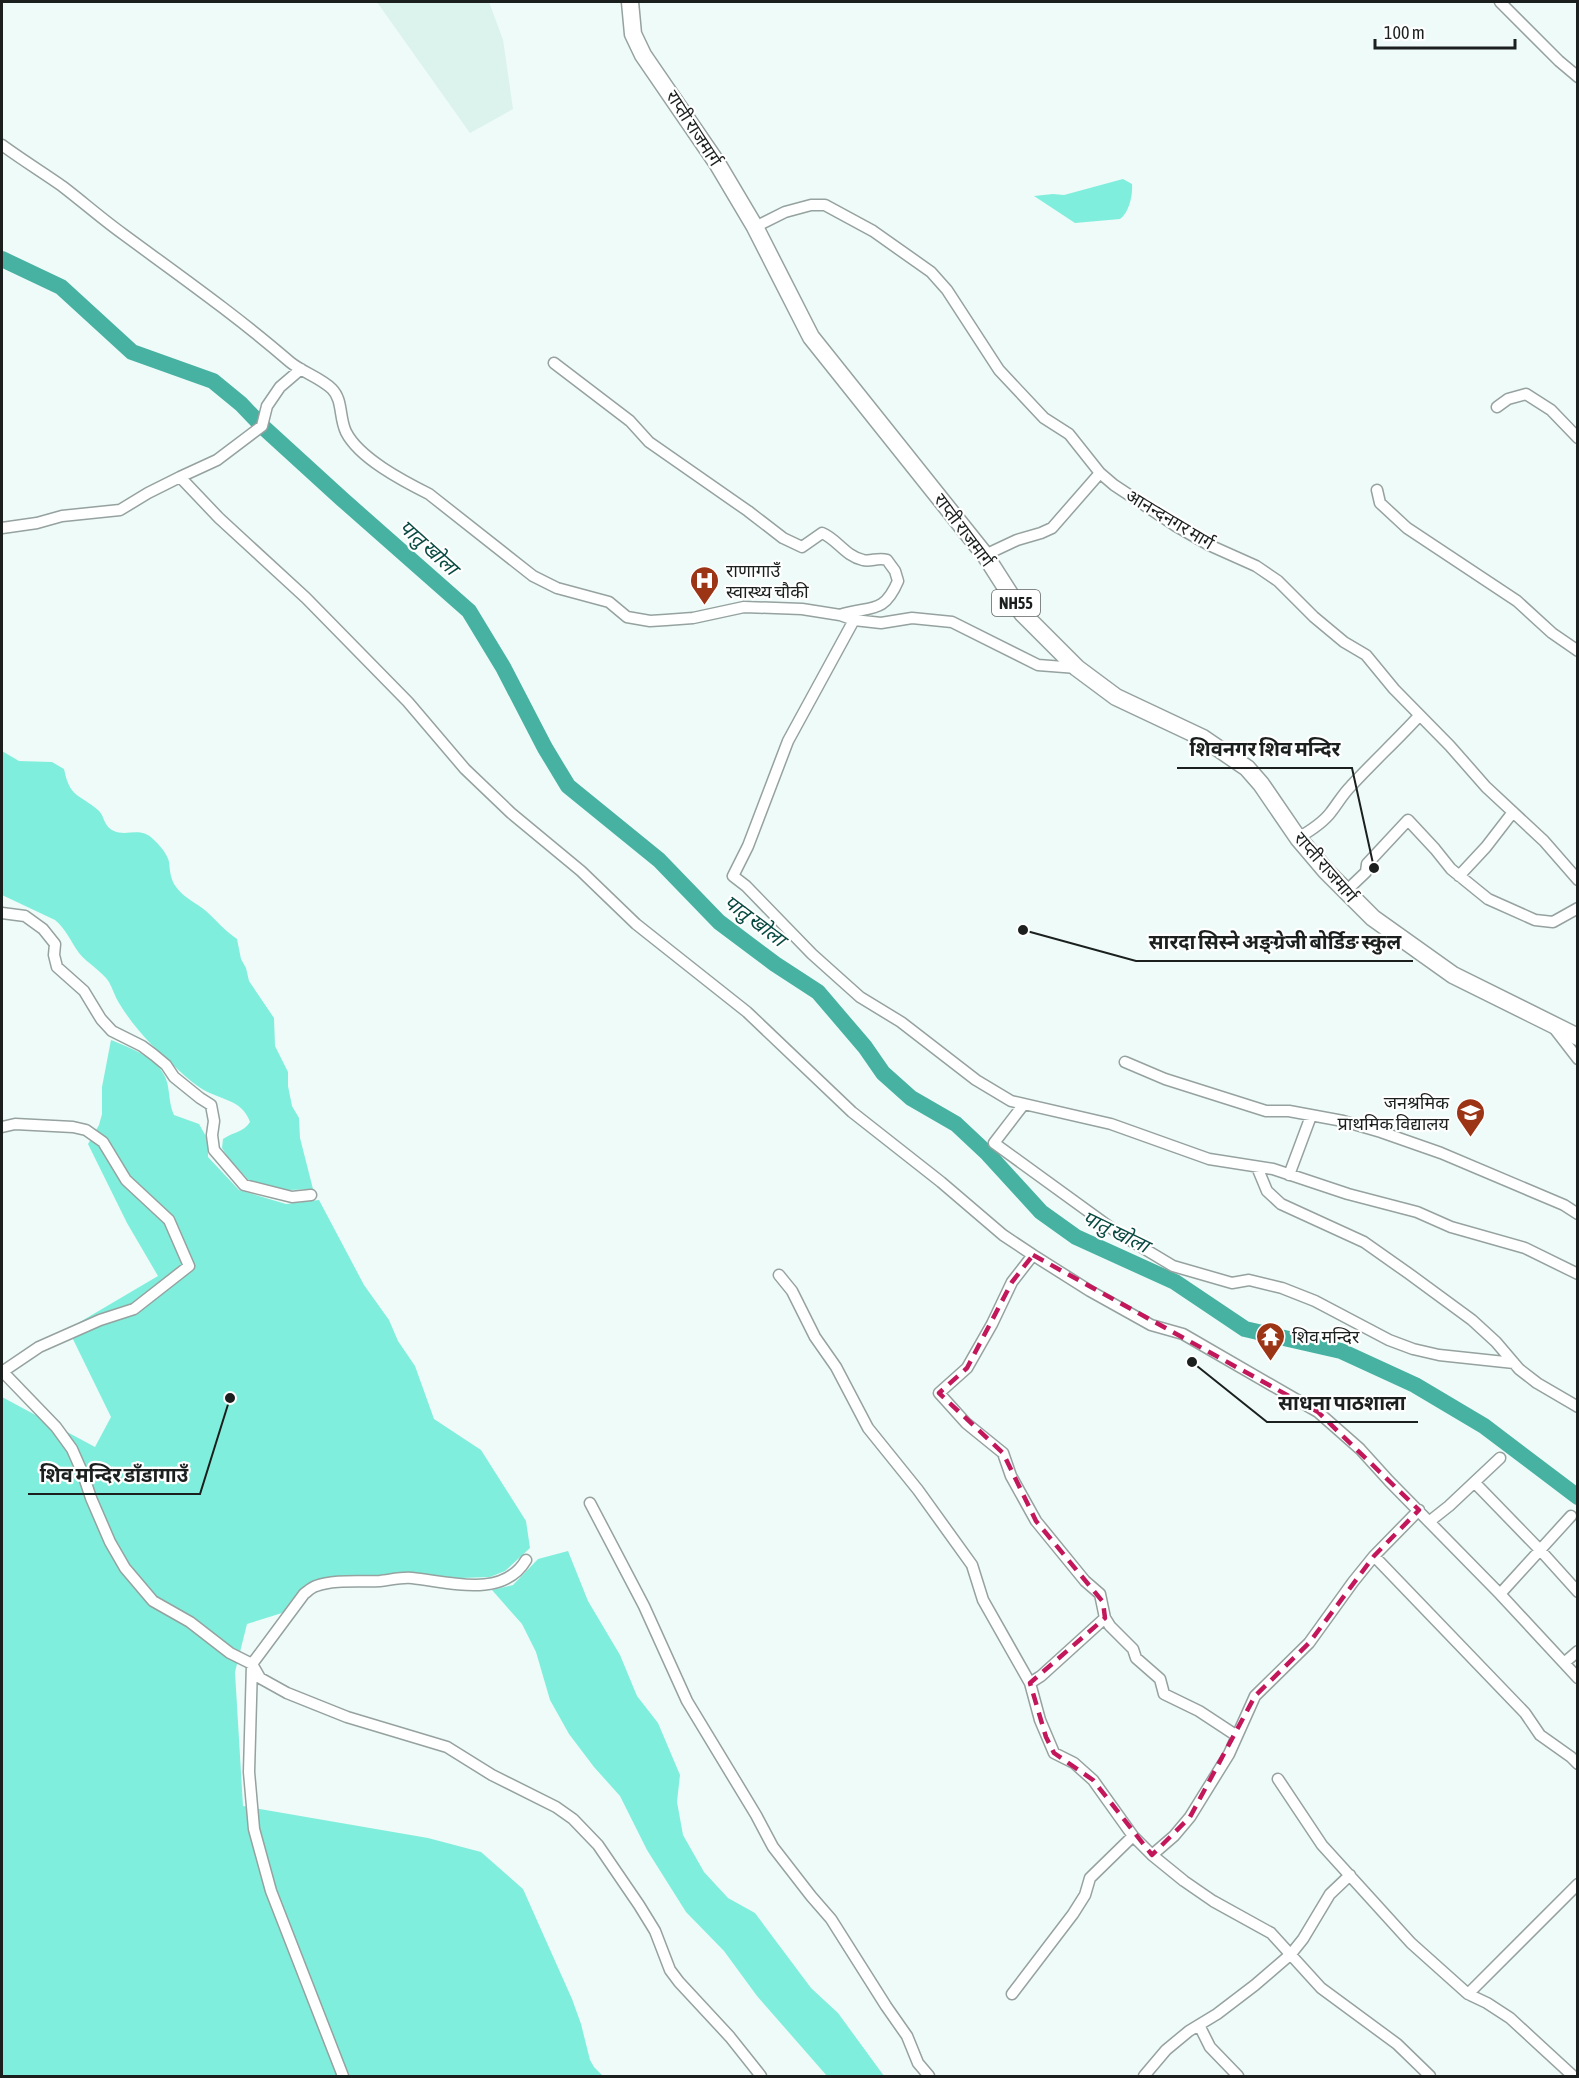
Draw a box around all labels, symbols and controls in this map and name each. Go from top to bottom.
scale bar [1375,12,1514,50]
text: 100 m [1384,22,1425,43]
street label: राप्ती राजमार्ग [662,86,727,171]
street label: आनन्दनगर मार्ग [1122,484,1219,554]
street label: राप्ती राजमार्ग [930,489,999,571]
water label: पातु खोला [394,515,466,583]
place label: राणागाउँ स्वास्थ्य चौकी [726,560,809,602]
hospital icon: राणागाउँ स्वास्थ्य चौकी [689,564,721,606]
road number: NH55 [992,590,1040,616]
callout: शिवनगर शिव मन्दिर [1177,730,1352,768]
text: शिवनगर शिव मन्दिर [1190,737,1342,760]
street label: राप्ती राजमार्ग [1290,828,1363,907]
water label: पातु खोला [719,889,793,954]
callout: सारदा सिस्ने अङ्ग्रेजी बोर्डिङ स्कुल [1136,923,1413,961]
text: सारदा सिस्ने अङ्ग्रेजी बोर्डिङ स्कुल [1149,930,1402,955]
place label: जनश्रमिक प्राथमिक विद्यालय [1338,1092,1450,1134]
school or university icon: जनश्रमिक प्राथमिक विद्यालय [1454,1096,1486,1138]
water label: पातु खोला [1078,1205,1156,1260]
temple icon: शिव मन्दिर [1255,1320,1287,1362]
place label: शिव मन्दिर [1292,1326,1360,1347]
callout: साधना पाठशाला [1267,1384,1418,1422]
text: साधना पाठशाला [1278,1391,1407,1414]
callout: शिव मन्दिर डाँडागाउँ [28,1456,200,1494]
text: शिव मन्दिर डाँडागाउँ [40,1463,189,1486]

